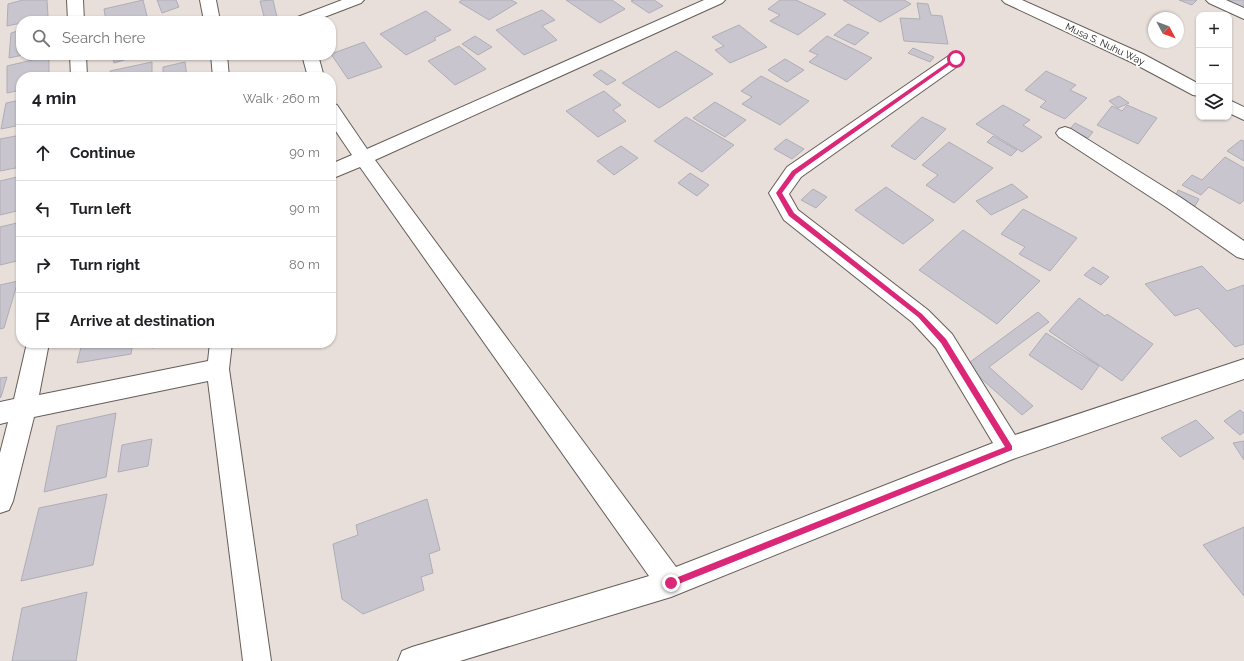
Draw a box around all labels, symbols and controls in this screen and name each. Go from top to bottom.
north arrow [1148,12,1184,48]
map controls [1196,12,1232,120]
button: + [1196,12,1232,48]
search box [16,16,336,60]
street label: Musa S. Nuhu Way [1064,21,1147,67]
icon: search [30,27,52,49]
text: Search here [62,29,145,47]
button: − [1196,48,1232,84]
route start [947,50,965,68]
button: layers [1196,84,1232,120]
text: 4 min [32,88,76,108]
text: Walk · 260 m [243,91,320,106]
icon: ahead [32,142,54,164]
text: Continue [70,144,135,162]
text: 90 m [289,145,320,160]
icon: left [32,198,54,220]
text: Turn left [70,200,131,218]
text: 90 m [289,201,320,216]
icon: right [32,254,54,276]
text: Turn right [70,256,140,274]
text: 80 m [289,257,320,272]
icon: arrive [32,310,54,332]
text: Arrive at destination [70,312,215,330]
route end [662,574,680,592]

